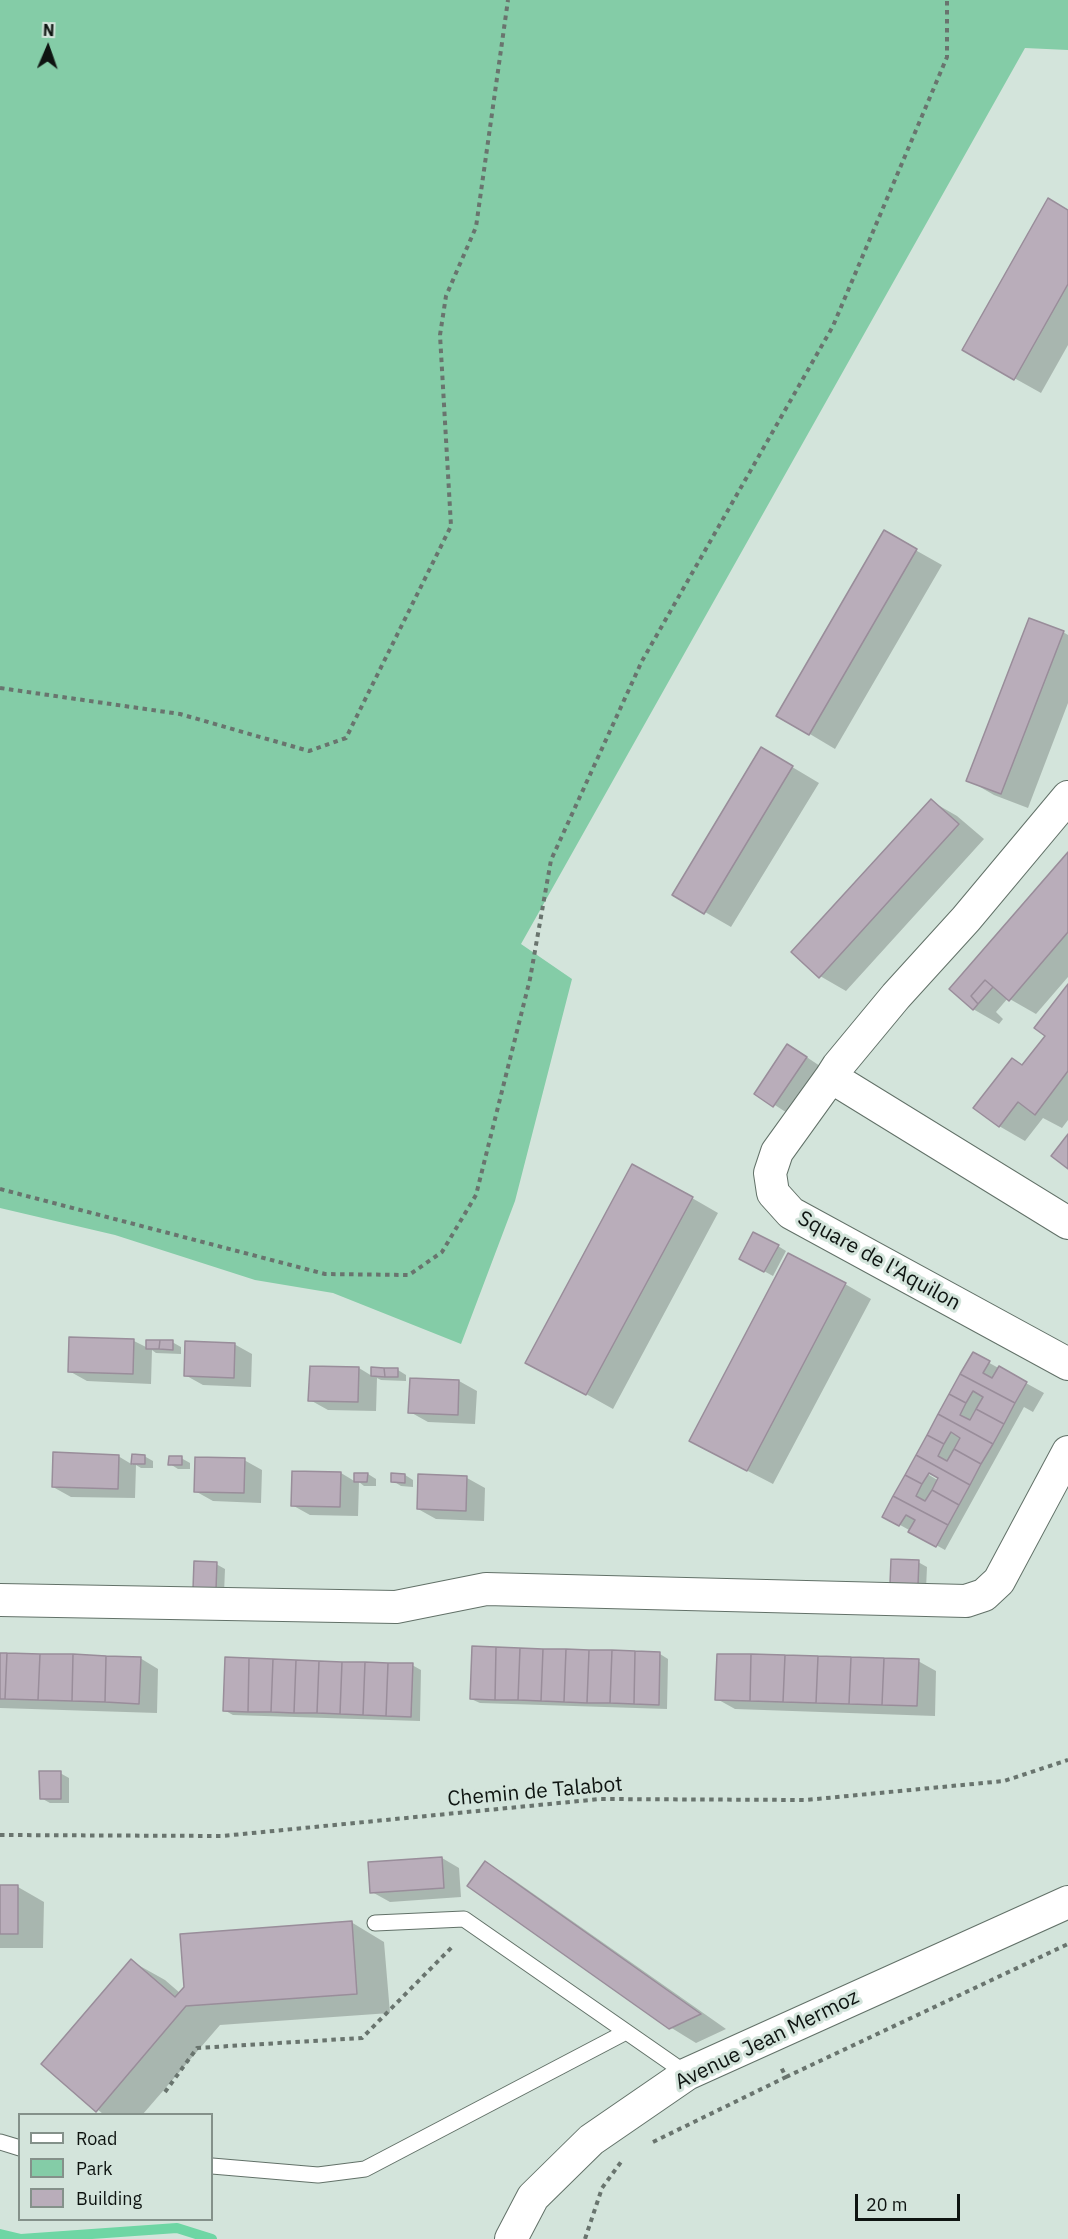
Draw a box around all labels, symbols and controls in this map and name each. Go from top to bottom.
north arrow [18,18,78,78]
text: N [42,20,55,40]
street label: Square de l'Aquilon [793,1206,965,1316]
street label: Chemin de Talabot [446,1772,624,1812]
street label: Avenue Jean Mermoz [671,1985,863,2095]
legend [18,2113,213,2221]
text: Road [76,2127,117,2150]
text: Park [76,2157,112,2180]
scale bar [858,2182,963,2220]
text: Building [76,2187,142,2210]
text: 20 m [866,2193,908,2216]

